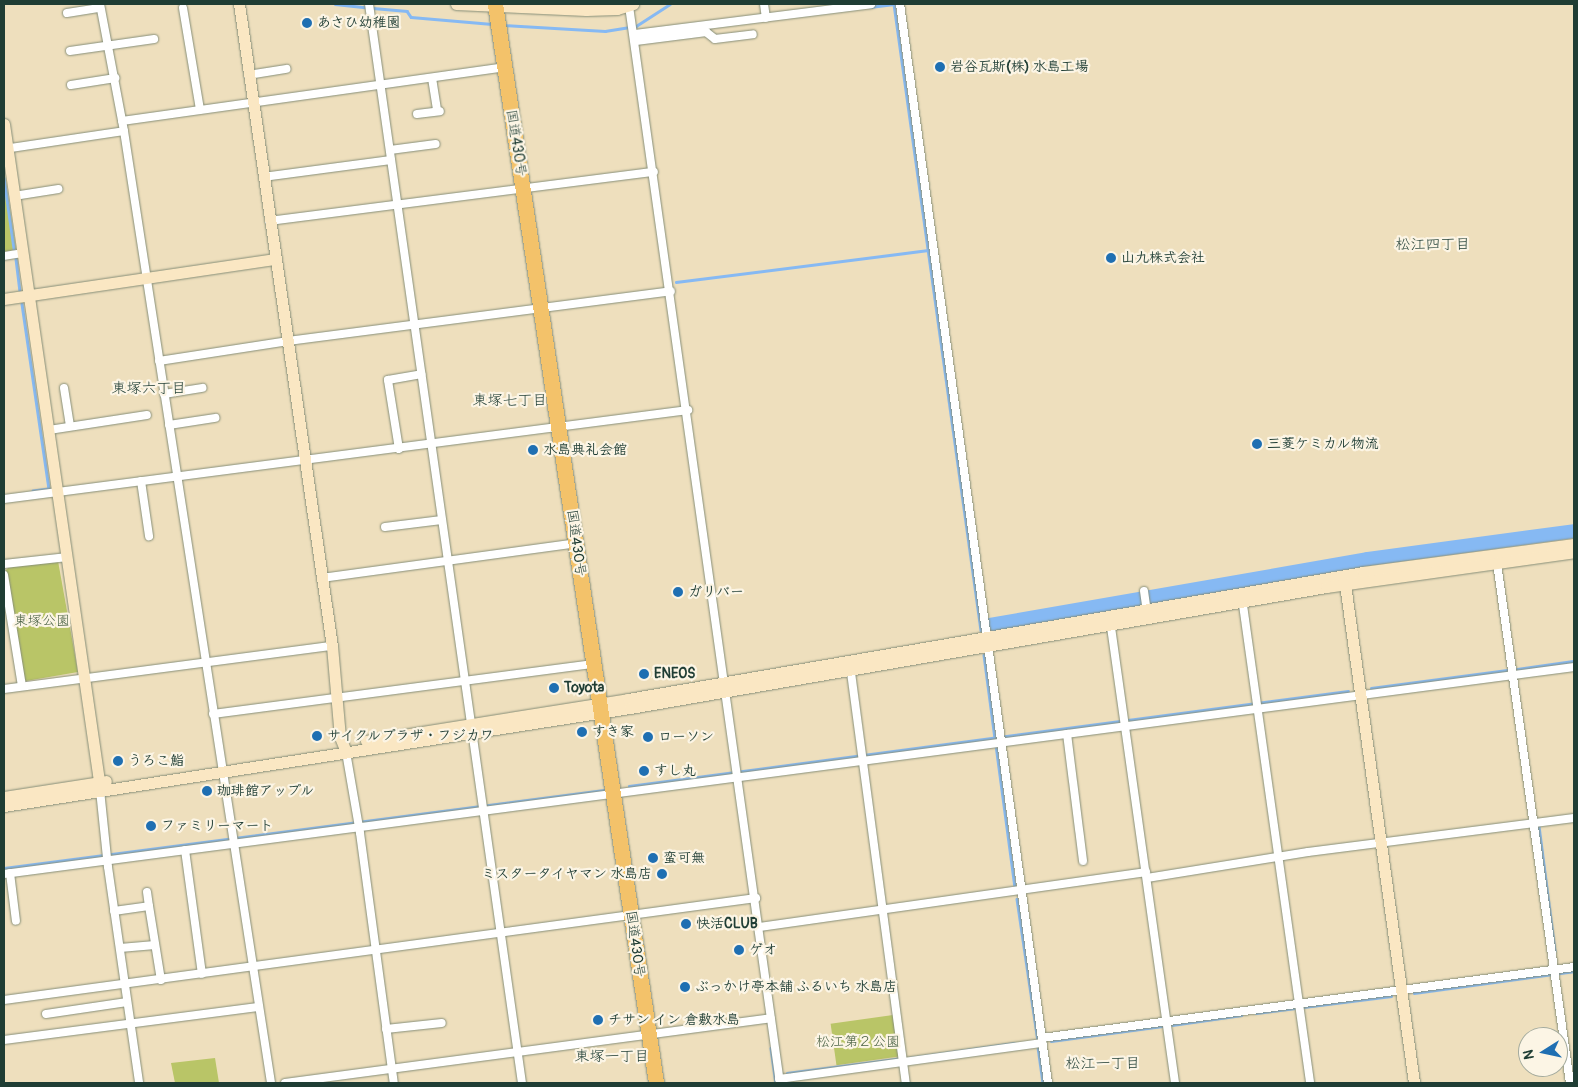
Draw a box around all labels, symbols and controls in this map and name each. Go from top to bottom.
place label: あさひ幼稚園 [317,15,401,31]
marker: あさひ幼稚園 [301,17,313,29]
place label: 岩谷瓦斯(株) 水島工場 [950,59,1088,75]
marker: 岩谷瓦斯(株) 水島工場 [934,61,946,73]
street label: 国道430号 [502,108,530,178]
district label: 松江四丁目 [1396,236,1470,254]
place label: 山九株式会社 [1121,250,1205,266]
marker: 山九株式会社 [1105,252,1117,264]
district label: 東塚六丁目 [112,380,186,398]
district label: 東塚七丁目 [473,392,547,410]
place label: 三菱ケミカル物流 [1267,436,1379,452]
marker: 三菱ケミカル物流 [1251,438,1263,450]
place label: 水島典礼会館 [543,442,627,458]
marker: 水島典礼会館 [527,444,539,456]
street label: 国道430号 [563,508,589,578]
place label: ガリバー [688,584,744,600]
marker: ガリバー [672,586,684,598]
park label: 東塚公園 [14,613,70,629]
place label: ENEOS [654,666,695,682]
marker: ENEOS [638,668,650,680]
place label: Toyota [564,680,604,696]
marker: Toyota [548,682,560,694]
place label: すき家 [592,724,634,740]
marker: すき家 [576,726,588,738]
place label: サイクルプラザ・フジカワ [327,728,495,744]
place label: ローソン [658,729,714,745]
marker: サイクルプラザ・フジカワ [311,730,323,742]
marker: ローソン [642,731,654,743]
place label: うろこ鮨 [128,753,184,769]
marker: うろこ鮨 [112,755,124,767]
place label: すし丸 [654,763,696,779]
marker: すし丸 [638,765,650,777]
place label: 珈琲館アップル [217,783,315,799]
marker: 珈琲館アップル [201,785,213,797]
place label: ファミリーマート [161,818,273,834]
marker: ファミリーマート [145,820,157,832]
place label: 蛮可無 [663,850,705,866]
marker: 蛮可無 [647,852,659,864]
place label: ミスタータイヤマン 水島店 [481,866,652,882]
marker: ミスタータイヤマン 水島店 [656,868,668,880]
street label: 国道430号 [622,909,648,979]
place label: 快活CLUB [696,916,758,932]
marker: 快活CLUB [680,918,692,930]
place label: ゲオ [749,942,777,958]
marker: ゲオ [733,944,745,956]
place label: ぶっかけ亭本舗 ふるいち 水島店 [695,979,897,995]
marker: ぶっかけ亭本舗 ふるいち 水島店 [679,981,691,993]
place label: チサン イン 倉敷水島 [608,1012,740,1028]
marker: チサン イン 倉敷水島 [592,1014,604,1026]
north arrow [1518,1027,1568,1077]
park label: 松江第２公園 [816,1034,900,1050]
district label: 東塚一丁目 [575,1048,649,1066]
text: N [1520,1048,1538,1061]
district label: 松江一丁目 [1066,1055,1140,1073]

